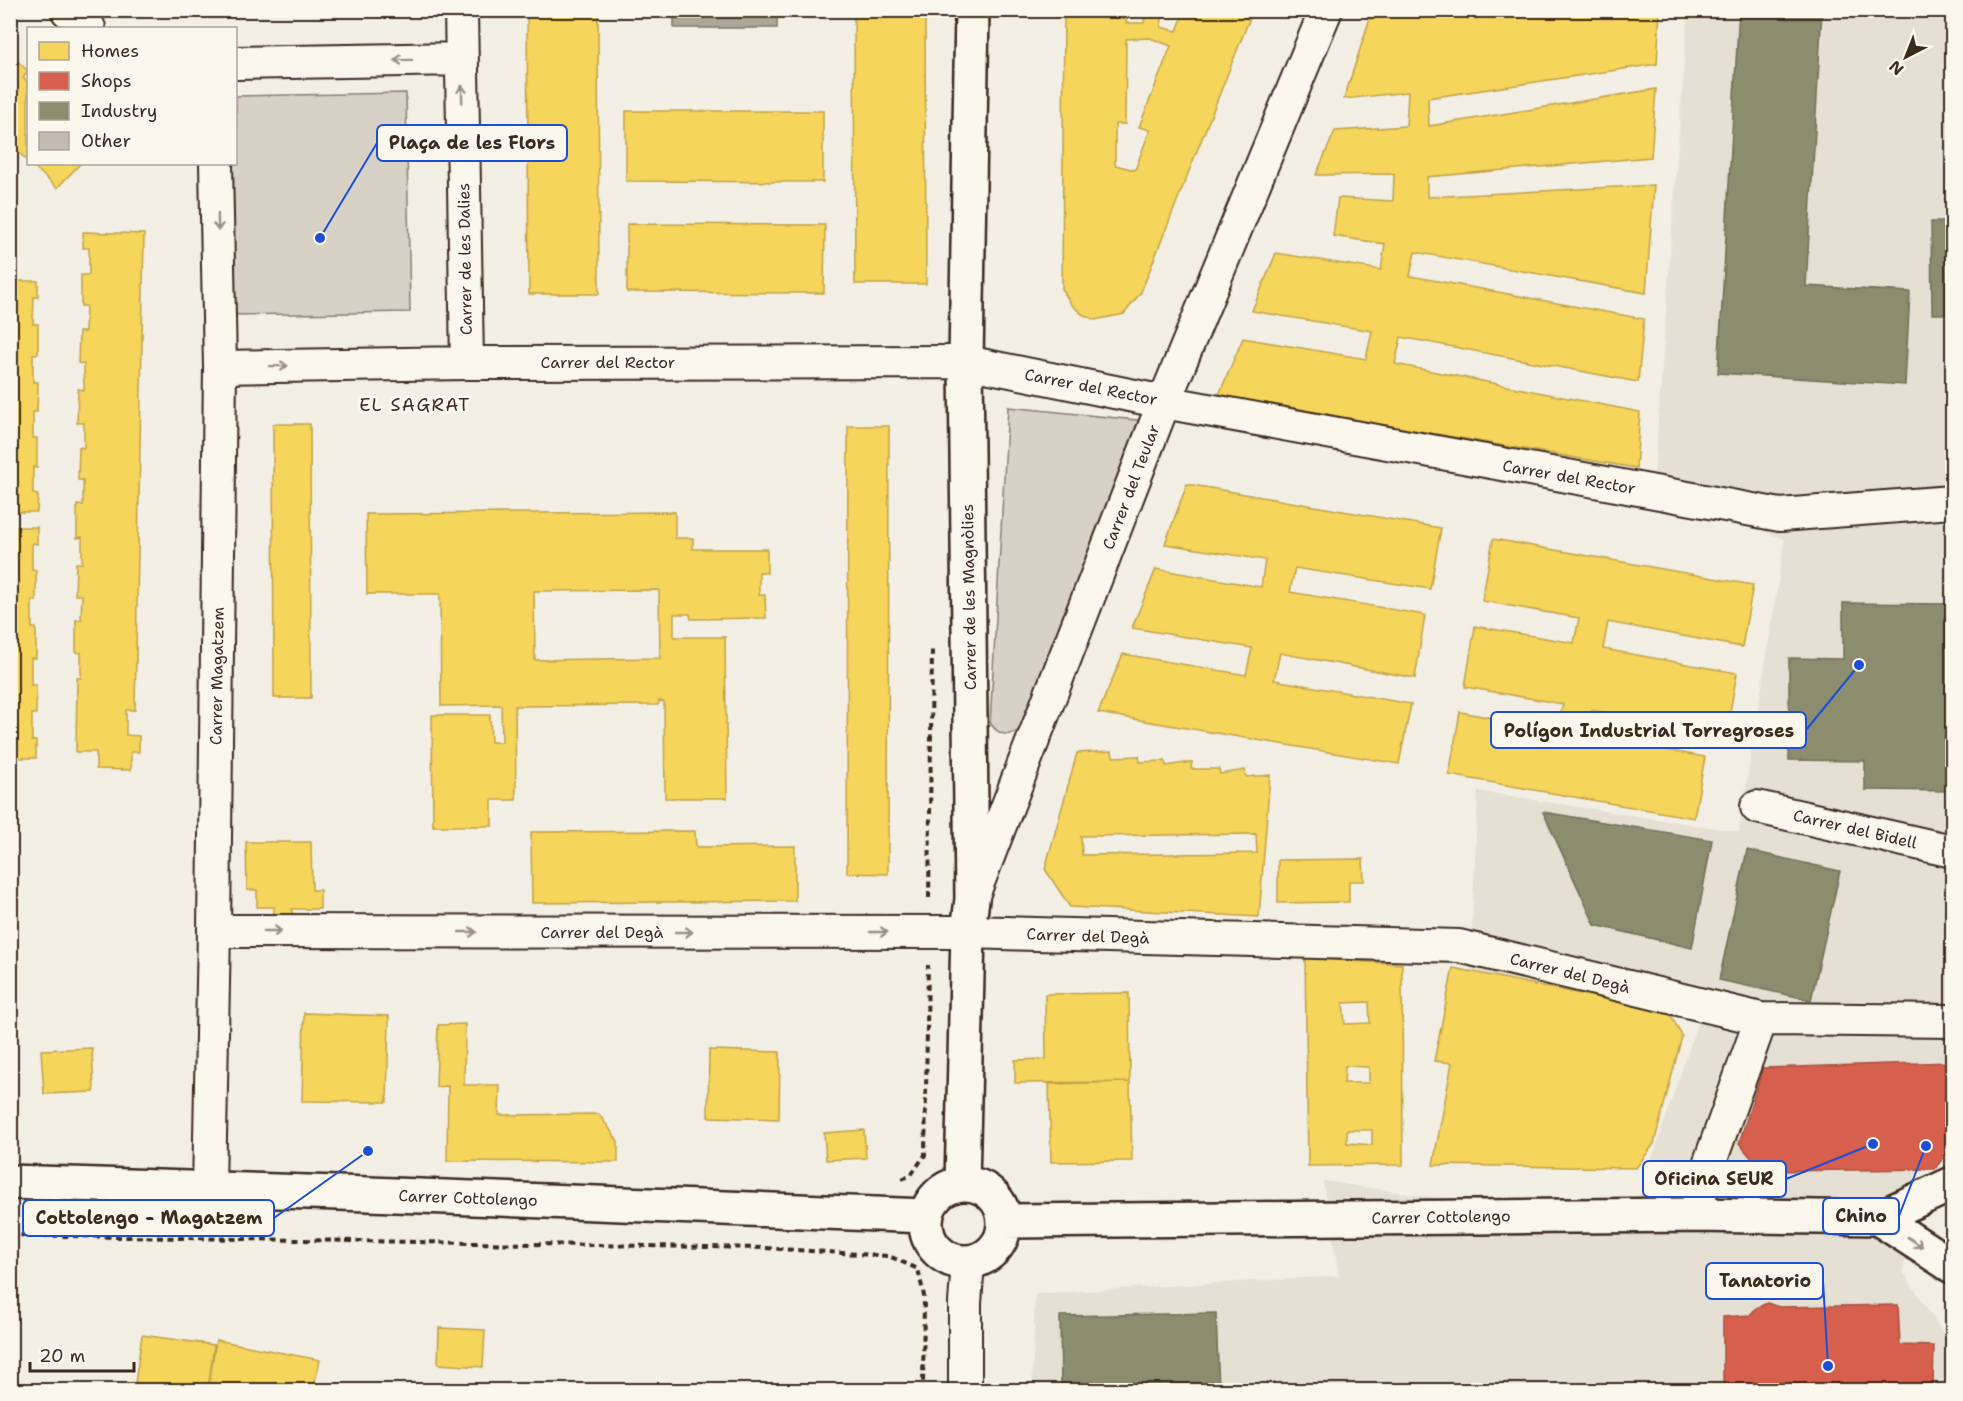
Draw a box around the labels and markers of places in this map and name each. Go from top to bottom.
callout: Plaça de les Flors [377,125,567,161]
callout: Polígon Industrial Torregroses [1491,712,1806,748]
callout: Oficina SEUR [1643,1161,1786,1197]
callout: Chino [1823,1198,1899,1234]
callout: Cottolengo - Magatzem [23,1200,274,1236]
callout: Tanatorio [1706,1263,1823,1299]

